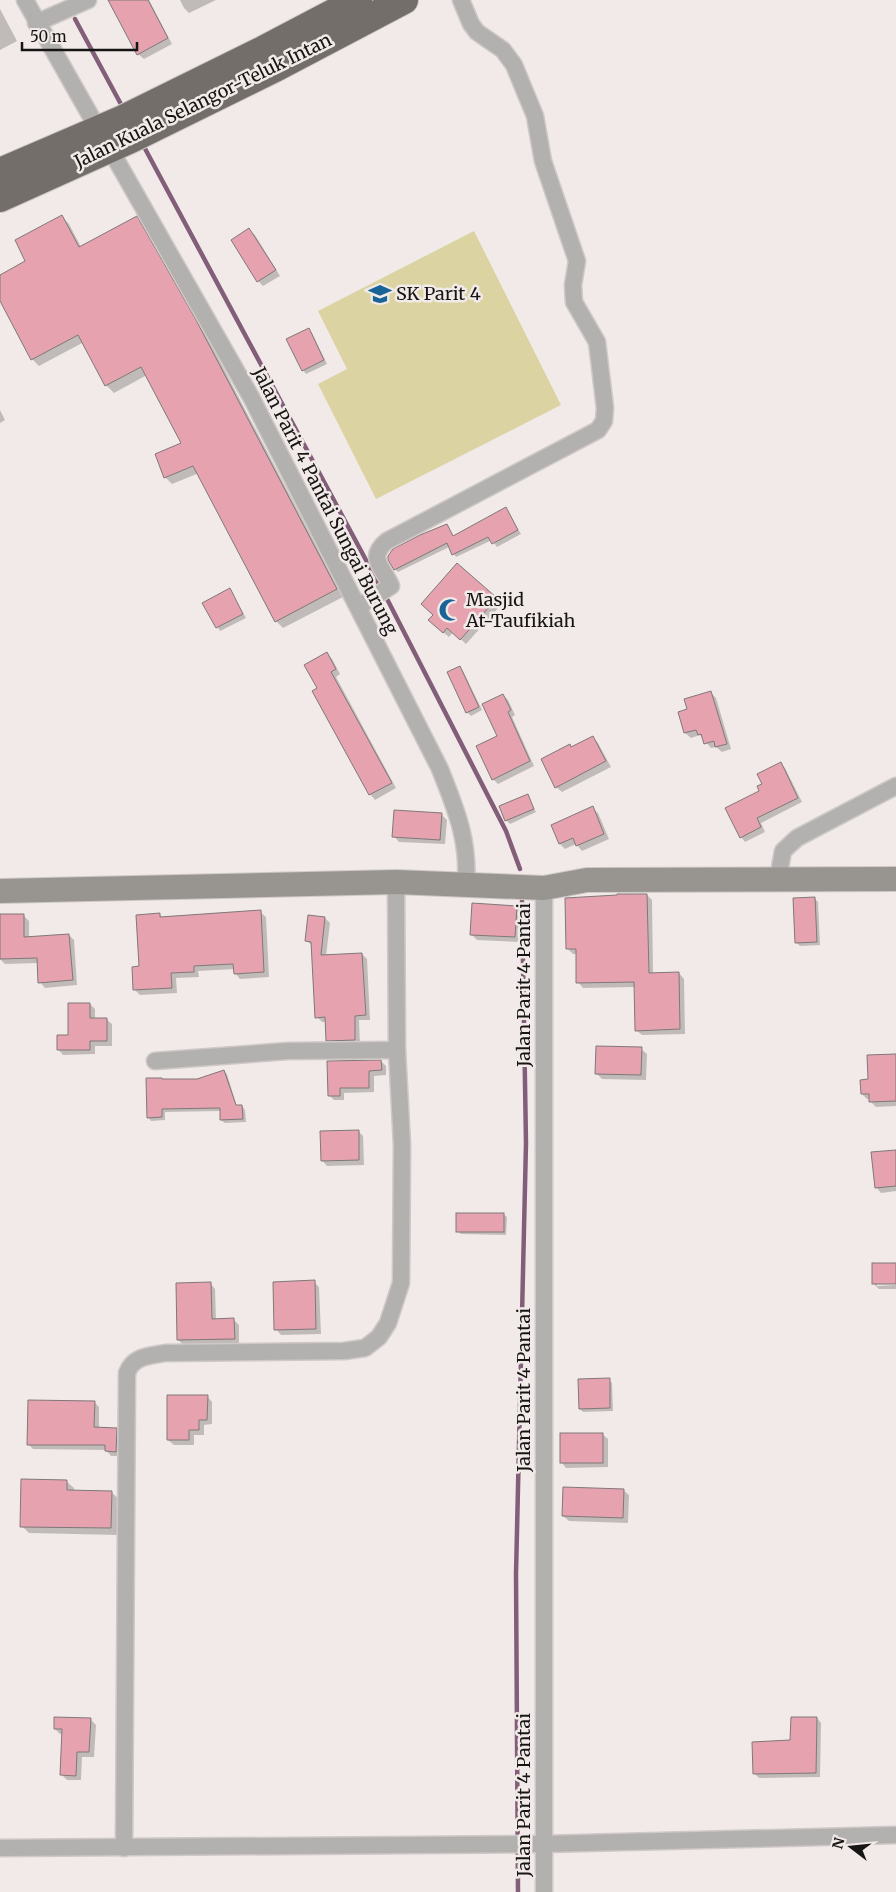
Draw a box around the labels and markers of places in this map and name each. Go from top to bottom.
school or university icon: SK Parit 4 [367,281,393,307]
place label: SK Parit 4 [396,282,481,305]
place label: Masjid At-Taufikiah [465,588,576,632]
mosque icon: Masjid At-Taufikiah [437,597,463,623]

